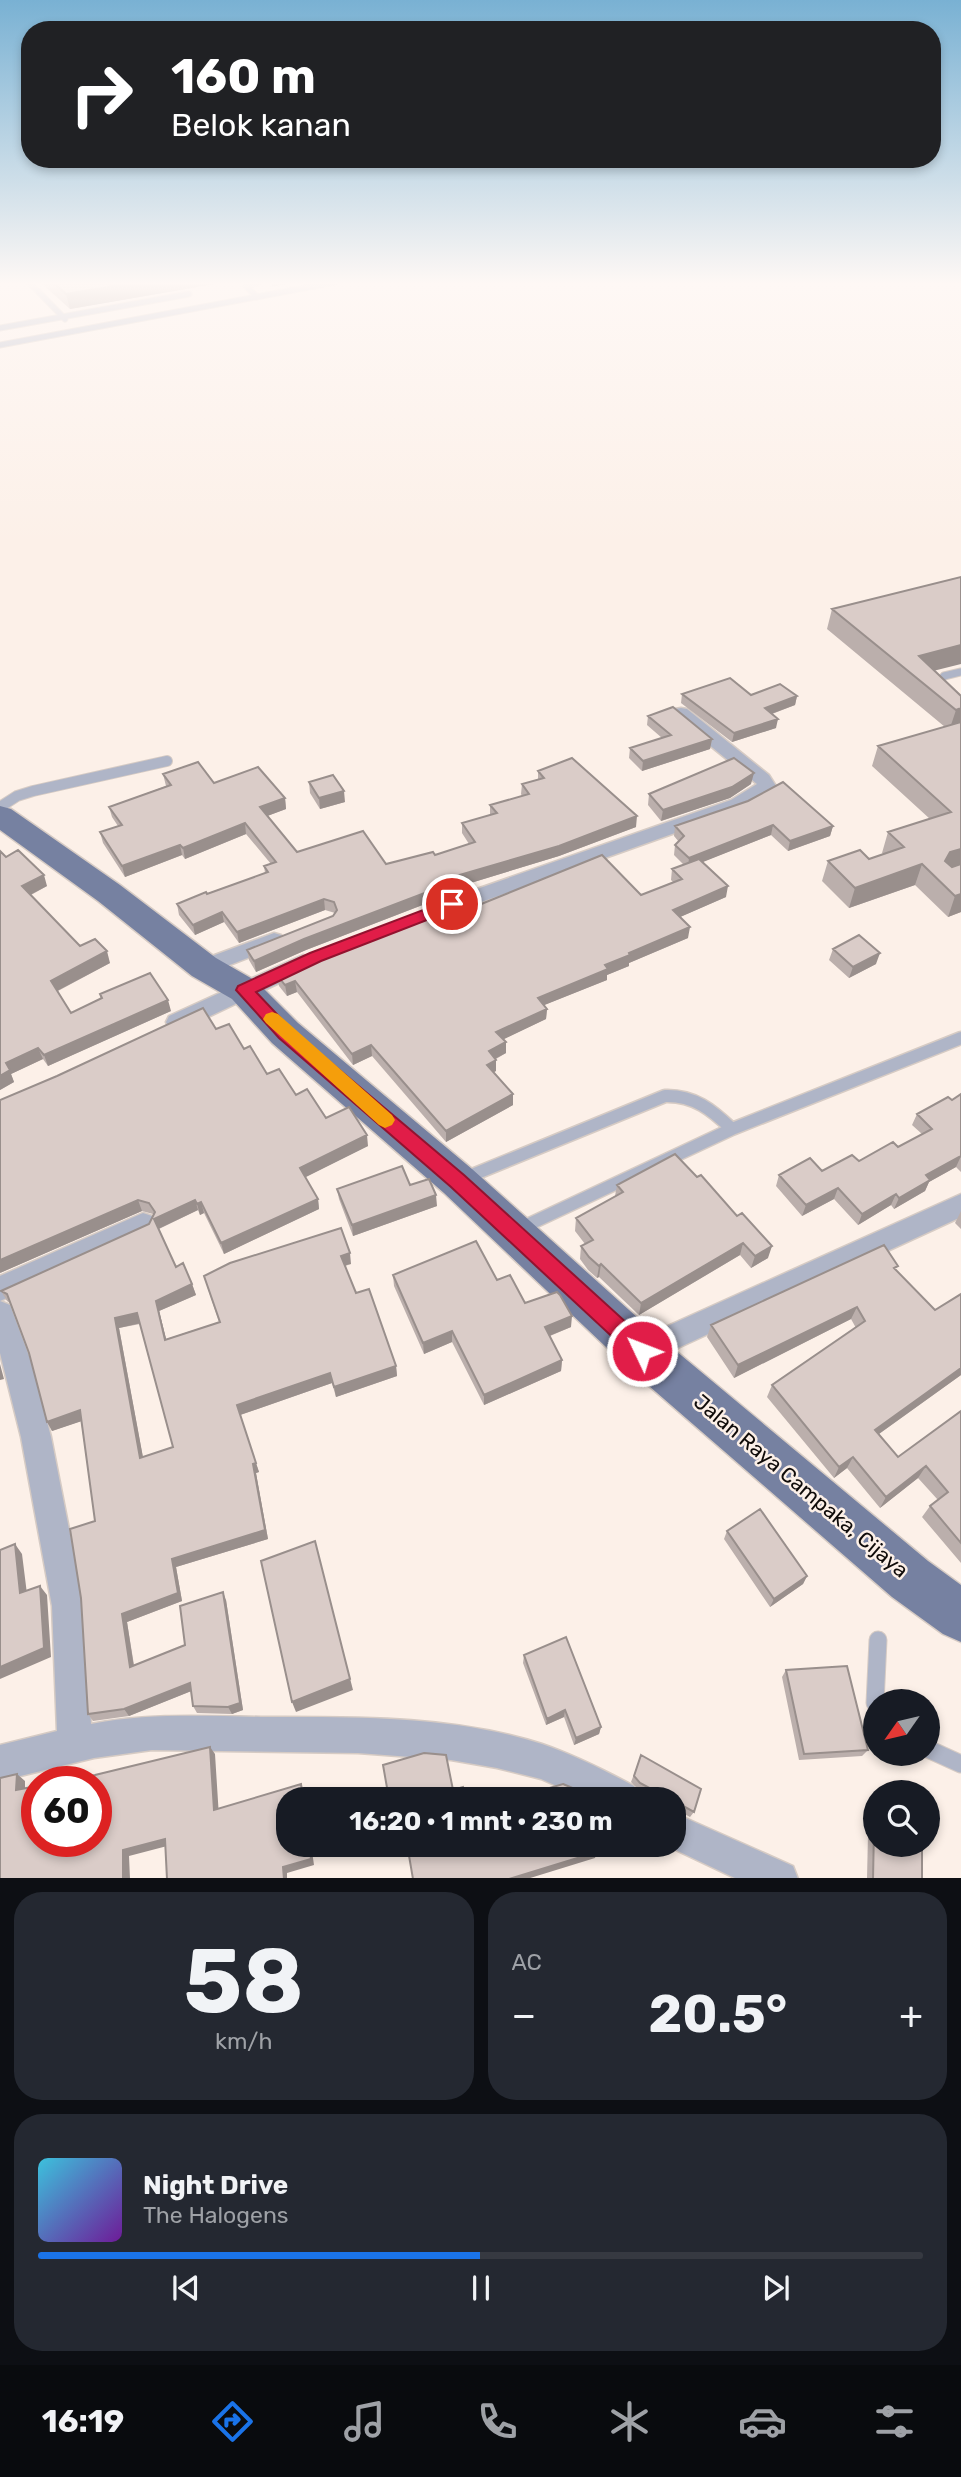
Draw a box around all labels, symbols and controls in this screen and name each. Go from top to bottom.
text: 160 m [171,47,316,105]
icon: right [56,49,147,140]
text: Belok kanan [171,106,351,144]
pin [422,874,482,934]
icon: arrive [433,885,471,923]
position arrow [605,1314,679,1388]
street label: Jalan Raya Campaka, Cijaya [689,1389,914,1583]
north arrow [863,1689,940,1766]
map controls [863,1689,940,1857]
speed limit sign: 60 [21,1766,112,1857]
button: search [863,1780,940,1857]
text: 16:20 · 1 mnt · 230 m [349,1806,613,1837]
text: 58 [184,1927,304,2035]
text: AC [512,1948,542,1976]
text: 20.5° [649,1983,787,2045]
text: − [512,1992,536,2038]
text: + [899,1992,923,2038]
text: km/h [215,2027,272,2055]
text: Night Drive [143,2170,288,2201]
text: The Halogens [143,2201,289,2229]
icon: previous [167,2269,205,2307]
icon: pause [462,2269,500,2307]
icon: next [757,2269,795,2307]
icon: directions [208,2397,257,2446]
icon: music [340,2397,389,2446]
icon: phone [473,2397,522,2446]
icon: climate [605,2397,654,2446]
icon: car [738,2397,787,2446]
icon: filters [870,2397,919,2446]
text: 16:19 [42,2402,124,2440]

